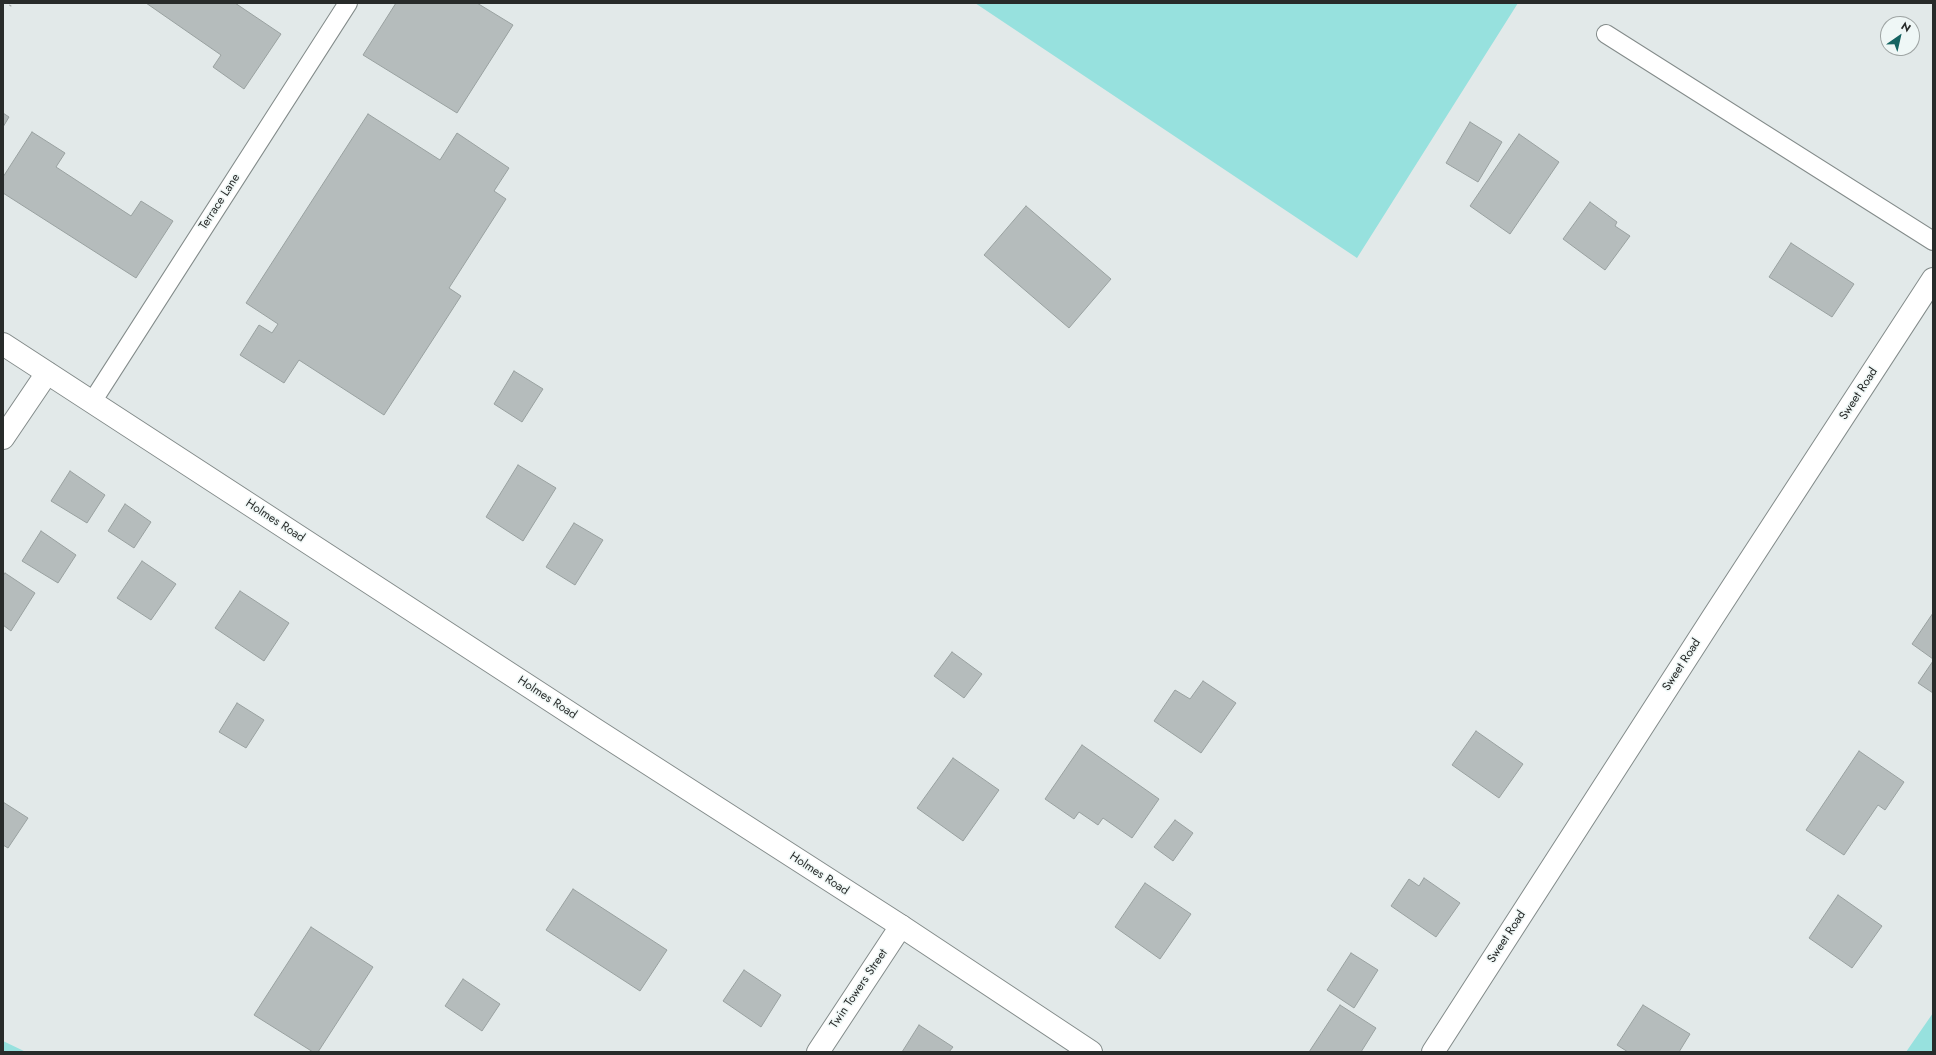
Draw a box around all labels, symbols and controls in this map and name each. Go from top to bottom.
north arrow [1880,16,1920,56]
text: N [1898,18,1914,36]
street label: Terrace Lane [197,171,243,233]
street label: Sweet Road [1837,365,1881,423]
street label: Holmes Road [243,497,307,545]
street label: Sweet Road [1660,636,1704,694]
street label: Holmes Road [515,674,579,722]
street label: Holmes Road [787,850,851,898]
street label: Sweet Road [1485,908,1529,966]
street label: Twin Towers Street [827,947,891,1031]

